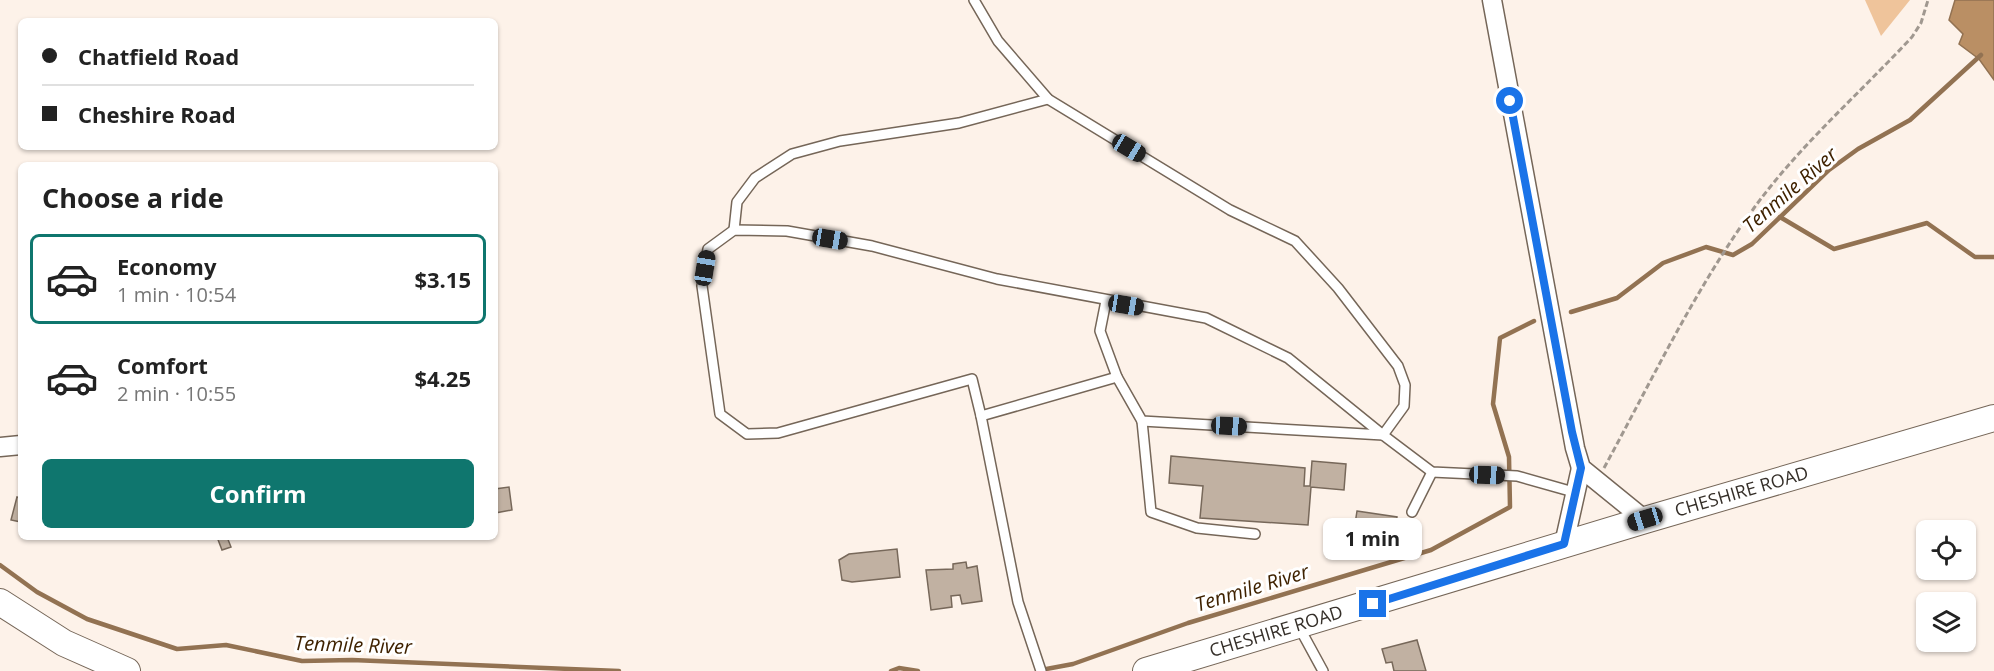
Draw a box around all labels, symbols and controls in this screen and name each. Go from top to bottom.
text: Chatfield Road [78,41,239,71]
route start [1496,87,1523,114]
text: Cheshire Road [78,99,236,129]
car [1109,131,1149,165]
water label: Tenmile River [1736,140,1844,238]
text: Choose a ride [42,179,224,216]
car [811,227,849,251]
car [693,249,717,287]
text: Economy [117,251,216,281]
icon: car [45,252,99,306]
text: $3.15 [414,264,471,294]
text: 1 min · 10:54 [117,281,236,308]
car [1107,293,1145,317]
text: Comfort [117,350,208,380]
icon: car [45,351,99,405]
text: $4.25 [414,363,471,393]
text: 2 min · 10:55 [117,380,236,407]
car [1211,416,1247,436]
button: Confirm [42,459,474,528]
street label: CHESHIRE ROAD [1672,460,1811,522]
car [1469,465,1505,485]
car [1625,505,1665,533]
callout: 1 min [1324,517,1422,559]
map controls [1916,520,1976,652]
button: locate [1916,520,1976,580]
text: 1 min [1345,525,1400,552]
water label: Tenmile River [1192,557,1313,618]
route end [1359,590,1386,617]
button: layers [1916,592,1976,652]
street label: CHESHIRE ROAD [1206,599,1346,662]
water label: Tenmile River [294,629,413,660]

